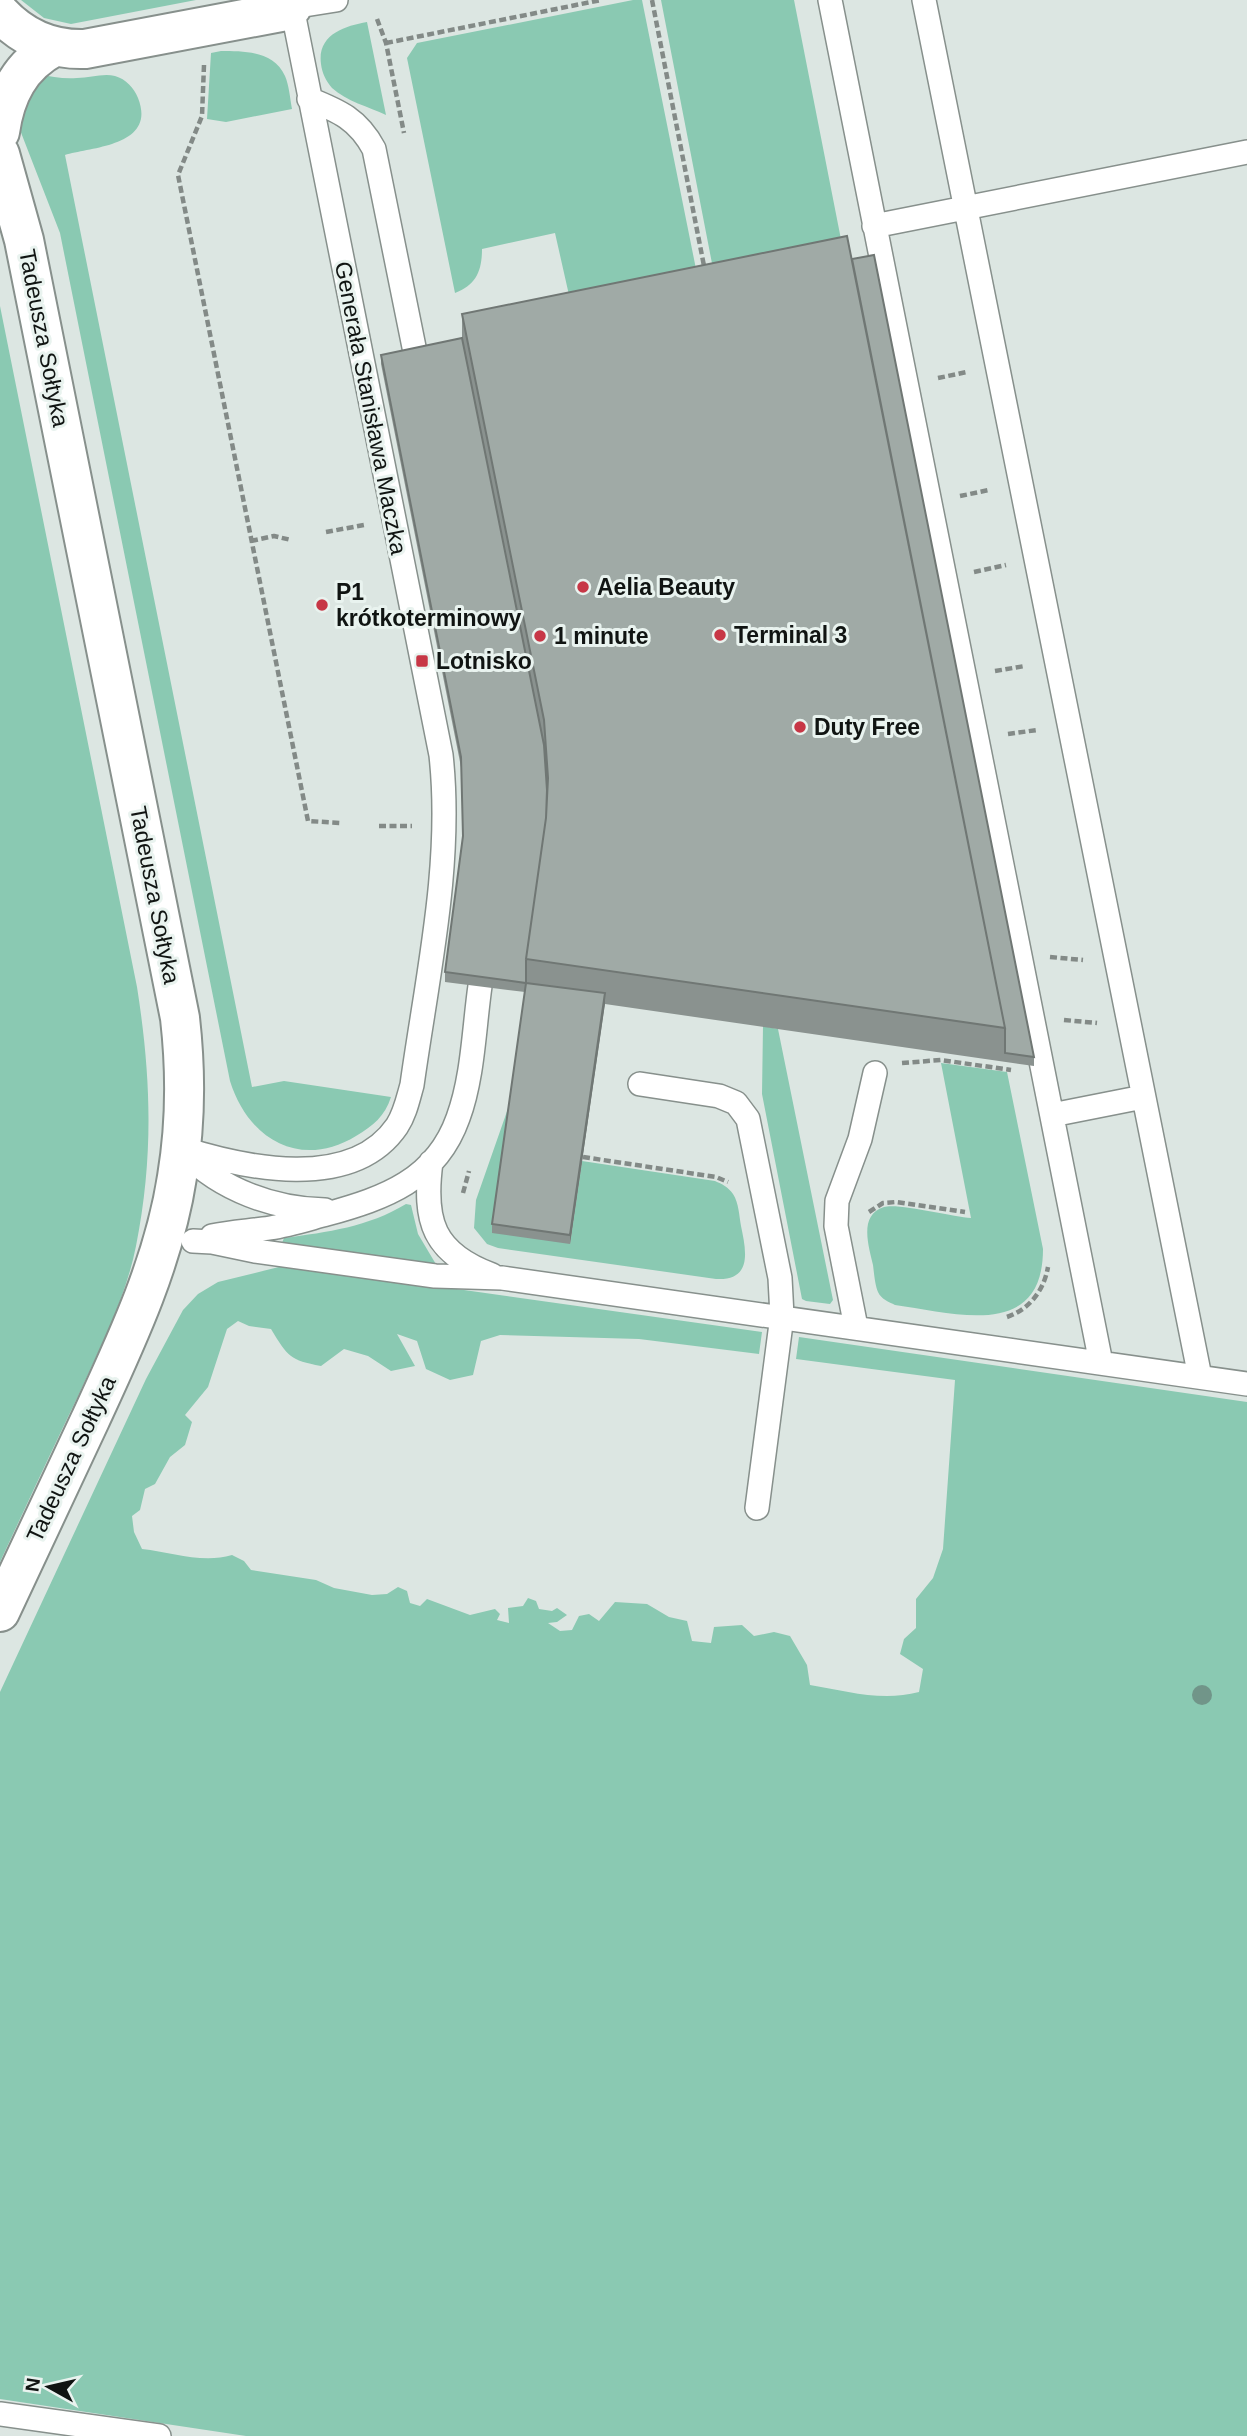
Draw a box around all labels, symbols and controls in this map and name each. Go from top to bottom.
street label: Tadeusza Sołtyka [14,247,74,429]
street label: Generała Stanisława Maczka [330,259,412,557]
place label: Aelia Beauty [597,574,735,600]
place label: P1 krótkoterminowy [336,579,522,631]
marker: Aelia Beauty [575,579,591,595]
marker: P1 krótkoterminowy [314,597,330,613]
place label: Terminal 3 [734,622,847,648]
place label: 1 minute [554,623,649,649]
marker: Terminal 3 [712,627,728,643]
marker: 1 minute [532,628,548,644]
place label: Lotnisko [436,648,532,674]
marker: Lotnisko [414,653,430,669]
place label: Duty Free [814,714,920,740]
marker: Duty Free [792,719,808,735]
street label: Tadeusza Sołtyka [125,804,185,986]
street label: Tadeusza Sołtyka [21,1372,121,1546]
north arrow [14,2352,84,2422]
text: N [21,2376,44,2393]

